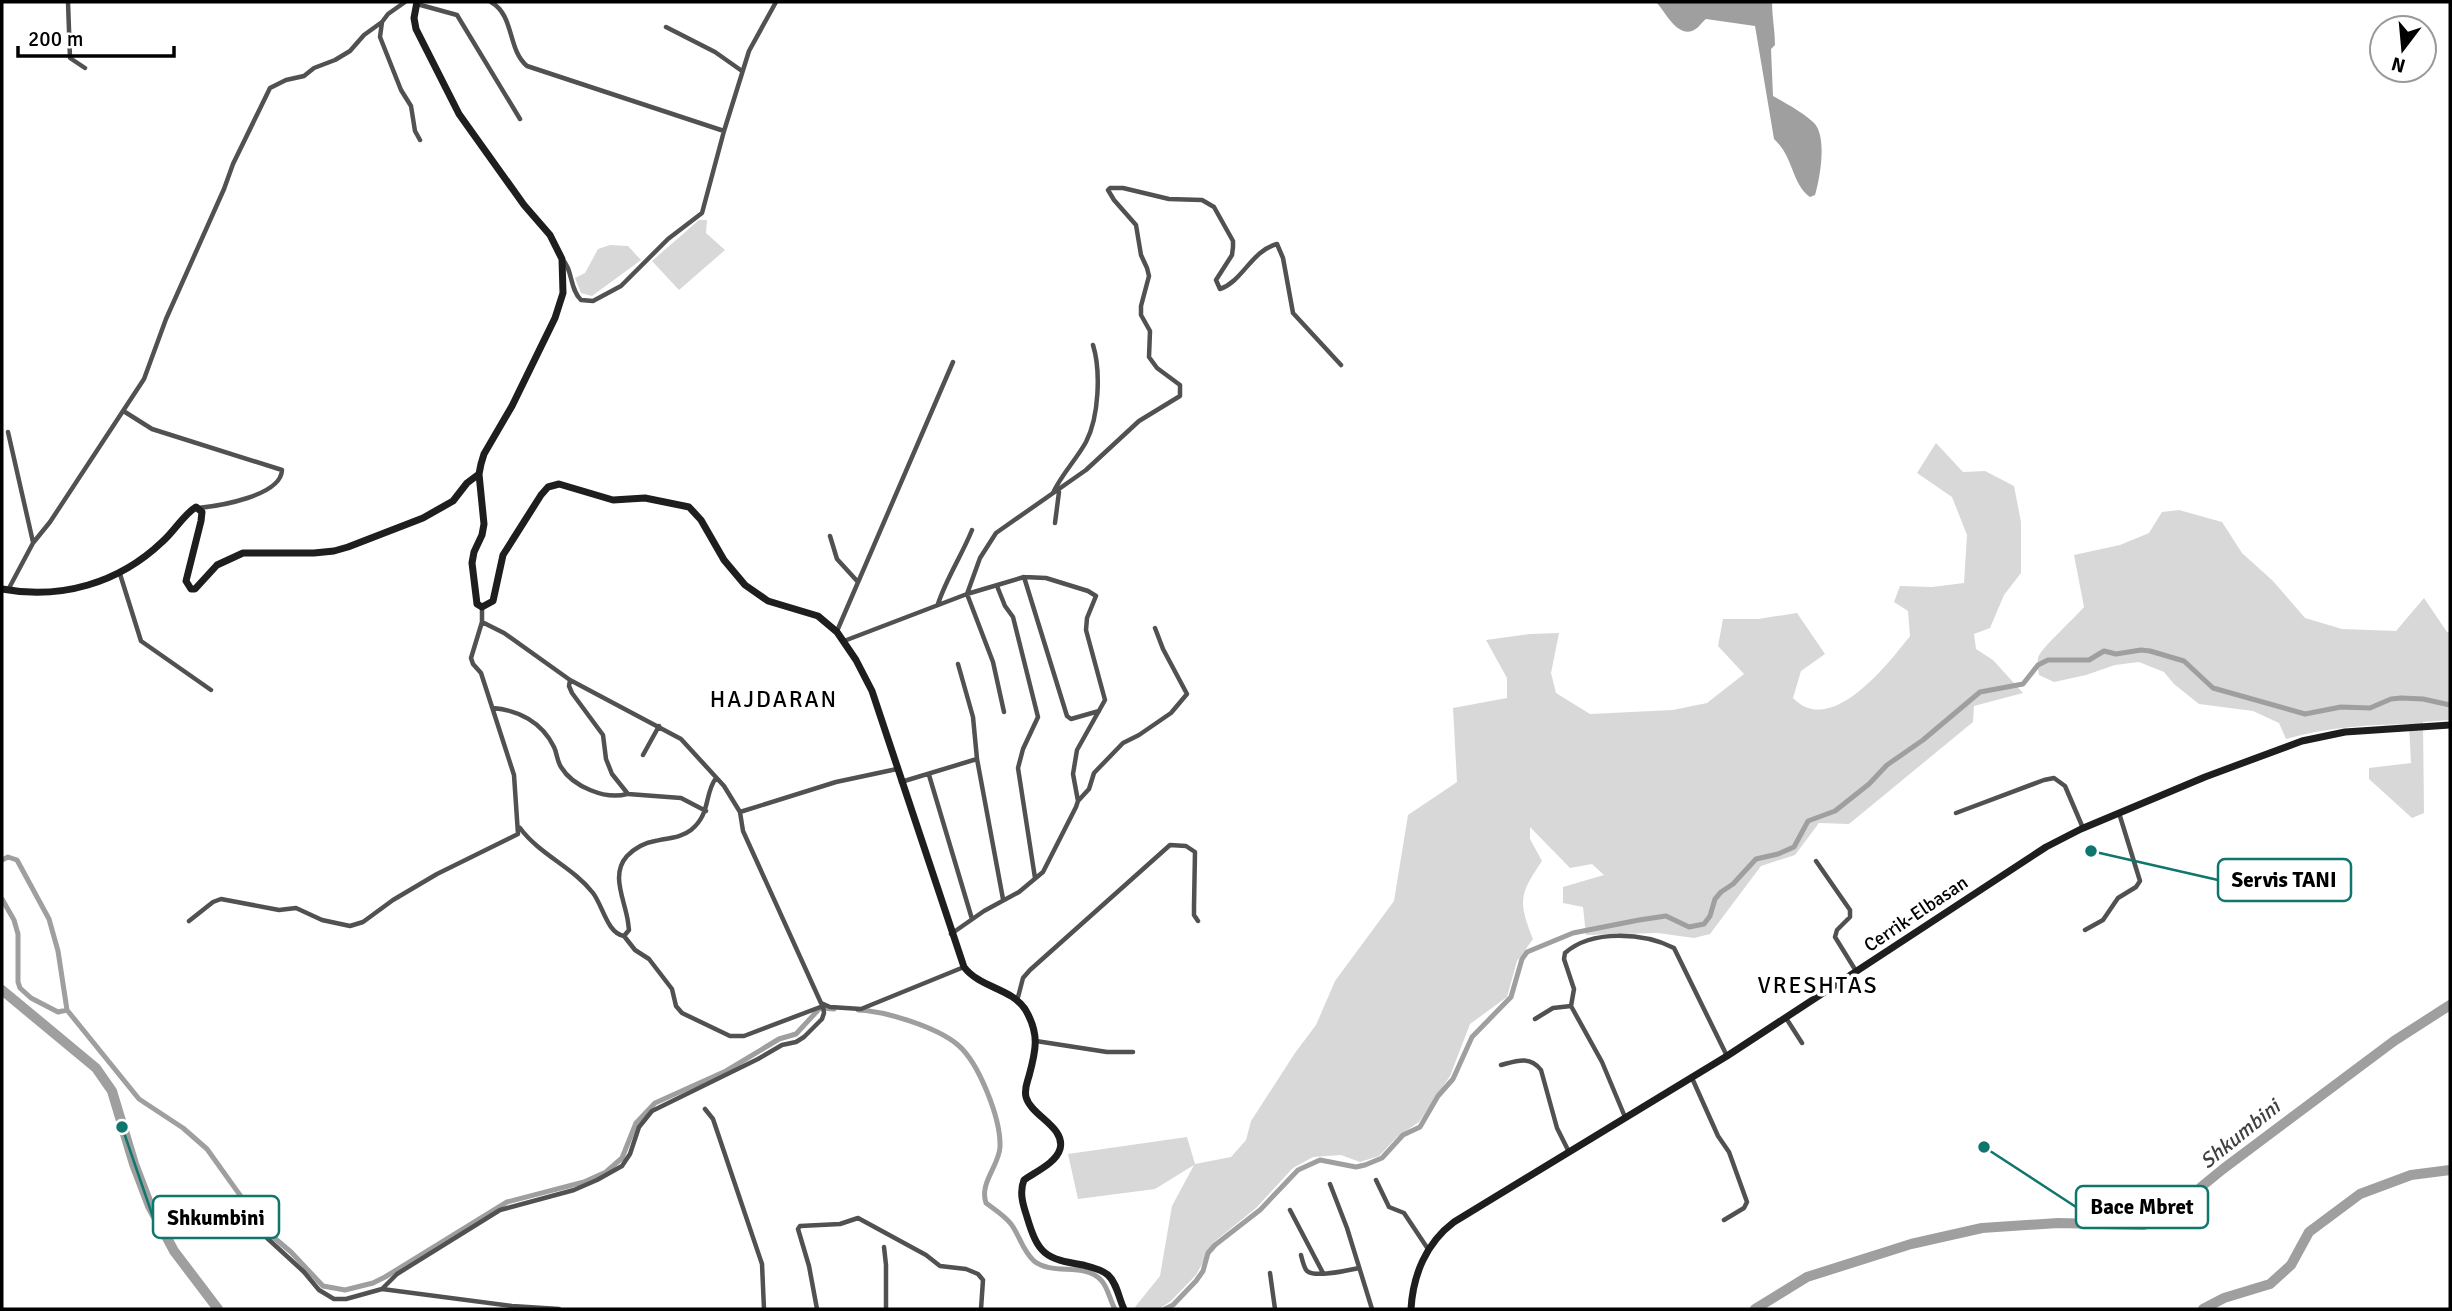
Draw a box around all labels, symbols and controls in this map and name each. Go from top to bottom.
scale bar [18,14,173,58]
north arrow [2368,14,2438,84]
text: 200 m [28,26,83,52]
text: N [2389,51,2408,78]
district label: HAJDARAN [710,685,838,714]
callout: Servis TANI [2218,859,2351,901]
text: Servis TANI [2231,867,2337,893]
street label: Cerrik-Elbasan [1859,870,1973,958]
district label: VRESHTAS [1757,971,1879,1000]
water label: Shkumbini [2195,1092,2287,1174]
callout: Bace Mbret [2076,1186,2208,1228]
text: Bace Mbret [2090,1194,2194,1220]
callout: Shkumbini [153,1196,279,1238]
text: Shkumbini [167,1205,265,1231]

